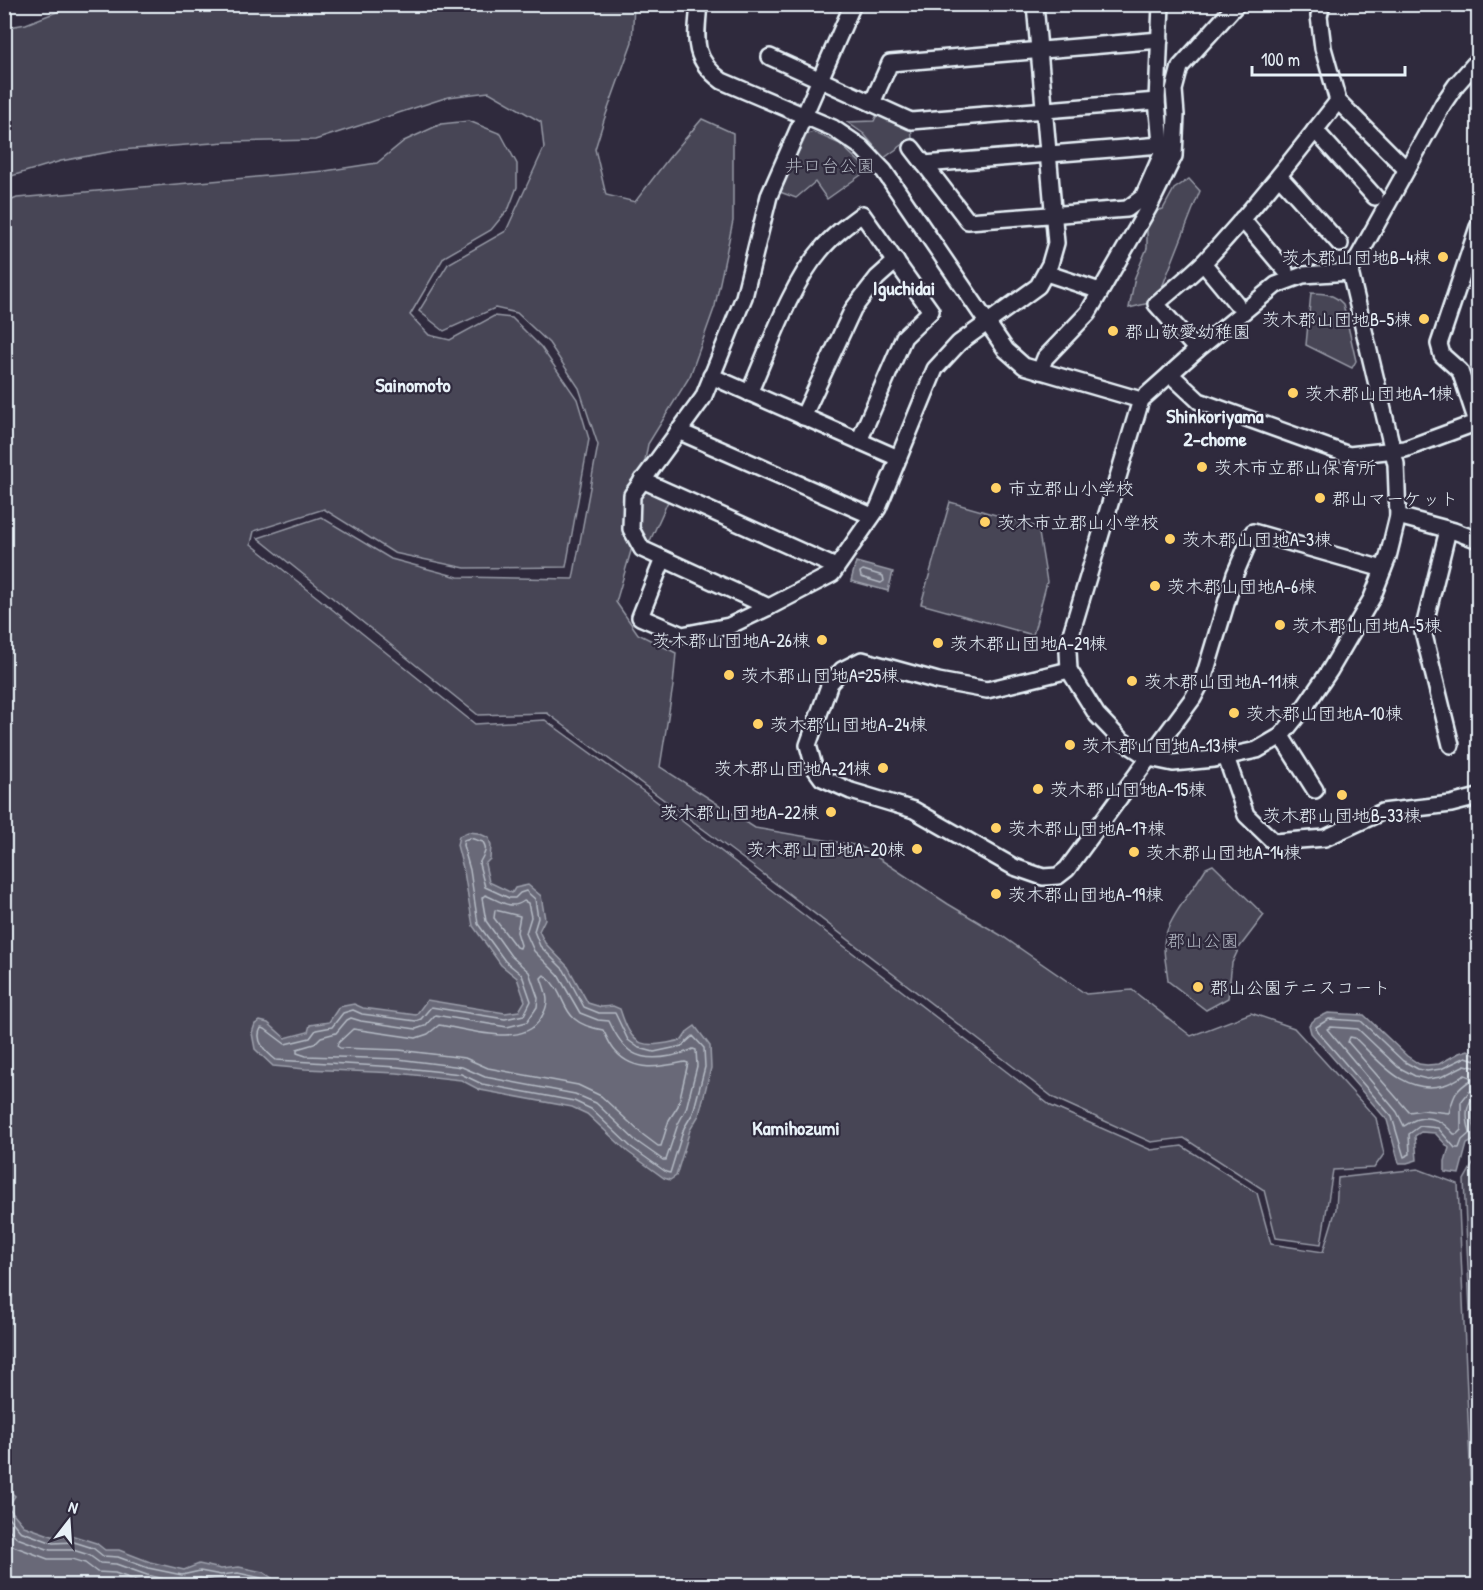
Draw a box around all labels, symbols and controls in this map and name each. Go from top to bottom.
scale bar [1252,39,1405,77]
text: 100 m [1261,47,1300,72]
park label: 井口台公園 [785,153,875,178]
place label: 茨木郡山団地B-4棟 [1282,245,1431,270]
marker: 茨木郡山団地B-4棟 [1436,250,1450,264]
district label: Iguchidai [873,274,935,302]
place label: 茨木郡山団地B-5棟 [1262,307,1412,332]
marker: 茨木郡山団地B-5棟 [1417,312,1431,326]
place label: 郡山敬愛幼稚園 [1125,319,1251,344]
marker: 郡山敬愛幼稚園 [1106,324,1120,338]
district label: Sainomoto [375,371,451,398]
place label: 茨木郡山団地A-1棟 [1305,381,1454,406]
marker: 茨木郡山団地A-1棟 [1286,386,1300,400]
district label: Shinkoriyama 2-chome [1166,402,1264,452]
place label: 茨木市立郡山保育所 [1214,455,1376,480]
marker: 茨木市立郡山保育所 [1195,460,1209,474]
place label: 市立郡山小学校 [1008,476,1134,501]
marker: 市立郡山小学校 [989,481,1003,495]
place label: 郡山マーケット [1332,486,1458,511]
marker: 郡山マーケット [1313,491,1327,505]
place label: 茨木市立郡山小学校 [997,510,1159,535]
marker: 茨木市立郡山小学校 [978,515,992,529]
place label: 茨木郡山団地A-3棟 [1182,527,1332,552]
marker: 茨木郡山団地A-3棟 [1163,532,1177,546]
place label: 茨木郡山団地A-6棟 [1167,574,1316,599]
marker: 茨木郡山団地A-6棟 [1148,579,1162,593]
place label: 茨木郡山団地A-5棟 [1292,613,1442,638]
marker: 茨木郡山団地A-5棟 [1273,618,1287,632]
place label: 茨木郡山団地A-26棟 [652,628,810,653]
place label: 茨木郡山団地A-29棟 [950,631,1107,656]
marker: 茨木郡山団地A-26棟 [815,633,829,647]
marker: 茨木郡山団地A-29棟 [931,636,945,650]
place label: 茨木郡山団地A-25棟 [741,663,899,688]
marker: 茨木郡山団地A-25棟 [722,668,736,682]
place label: 茨木郡山団地A-11棟 [1144,669,1299,694]
marker: 茨木郡山団地A-11棟 [1125,674,1139,688]
place label: 茨木郡山団地A-10棟 [1246,701,1403,726]
marker: 茨木郡山団地A-10棟 [1227,706,1241,720]
place label: 茨木郡山団地A-24棟 [770,712,927,737]
marker: 茨木郡山団地A-24棟 [751,717,765,731]
place label: 茨木郡山団地A-13棟 [1082,733,1239,758]
marker: 茨木郡山団地A-13棟 [1063,738,1077,752]
place label: 茨木郡山団地A-21棟 [714,756,871,781]
marker: 茨木郡山団地A-21棟 [876,761,890,775]
place label: 茨木郡山団地A-15棟 [1050,777,1206,802]
marker: 茨木郡山団地A-15棟 [1031,782,1045,796]
marker: 茨木郡山団地B-33棟 [1335,788,1349,802]
place label: 茨木郡山団地A-22棟 [660,800,819,825]
place label: 茨木郡山団地B-33棟 [1263,803,1421,828]
marker: 茨木郡山団地A-22棟 [824,805,838,819]
place label: 茨木郡山団地A-17棟 [1008,816,1166,841]
marker: 茨木郡山団地A-17棟 [989,821,1003,835]
place label: 茨木郡山団地A-20棟 [746,837,905,862]
place label: 茨木郡山団地A-14棟 [1146,840,1301,865]
marker: 茨木郡山団地A-20棟 [910,842,924,856]
marker: 茨木郡山団地A-14棟 [1127,845,1141,859]
place label: 茨木郡山団地A-19棟 [1008,882,1163,907]
marker: 茨木郡山団地A-19棟 [989,887,1003,901]
park label: 郡山公園 [1167,928,1239,953]
place label: 郡山公園テニスコート [1210,975,1390,1000]
marker: 郡山公園テニスコート [1191,980,1205,994]
district label: Kamihozumi [752,1114,840,1141]
north arrow [39,1491,99,1551]
text: N [66,1495,81,1519]

